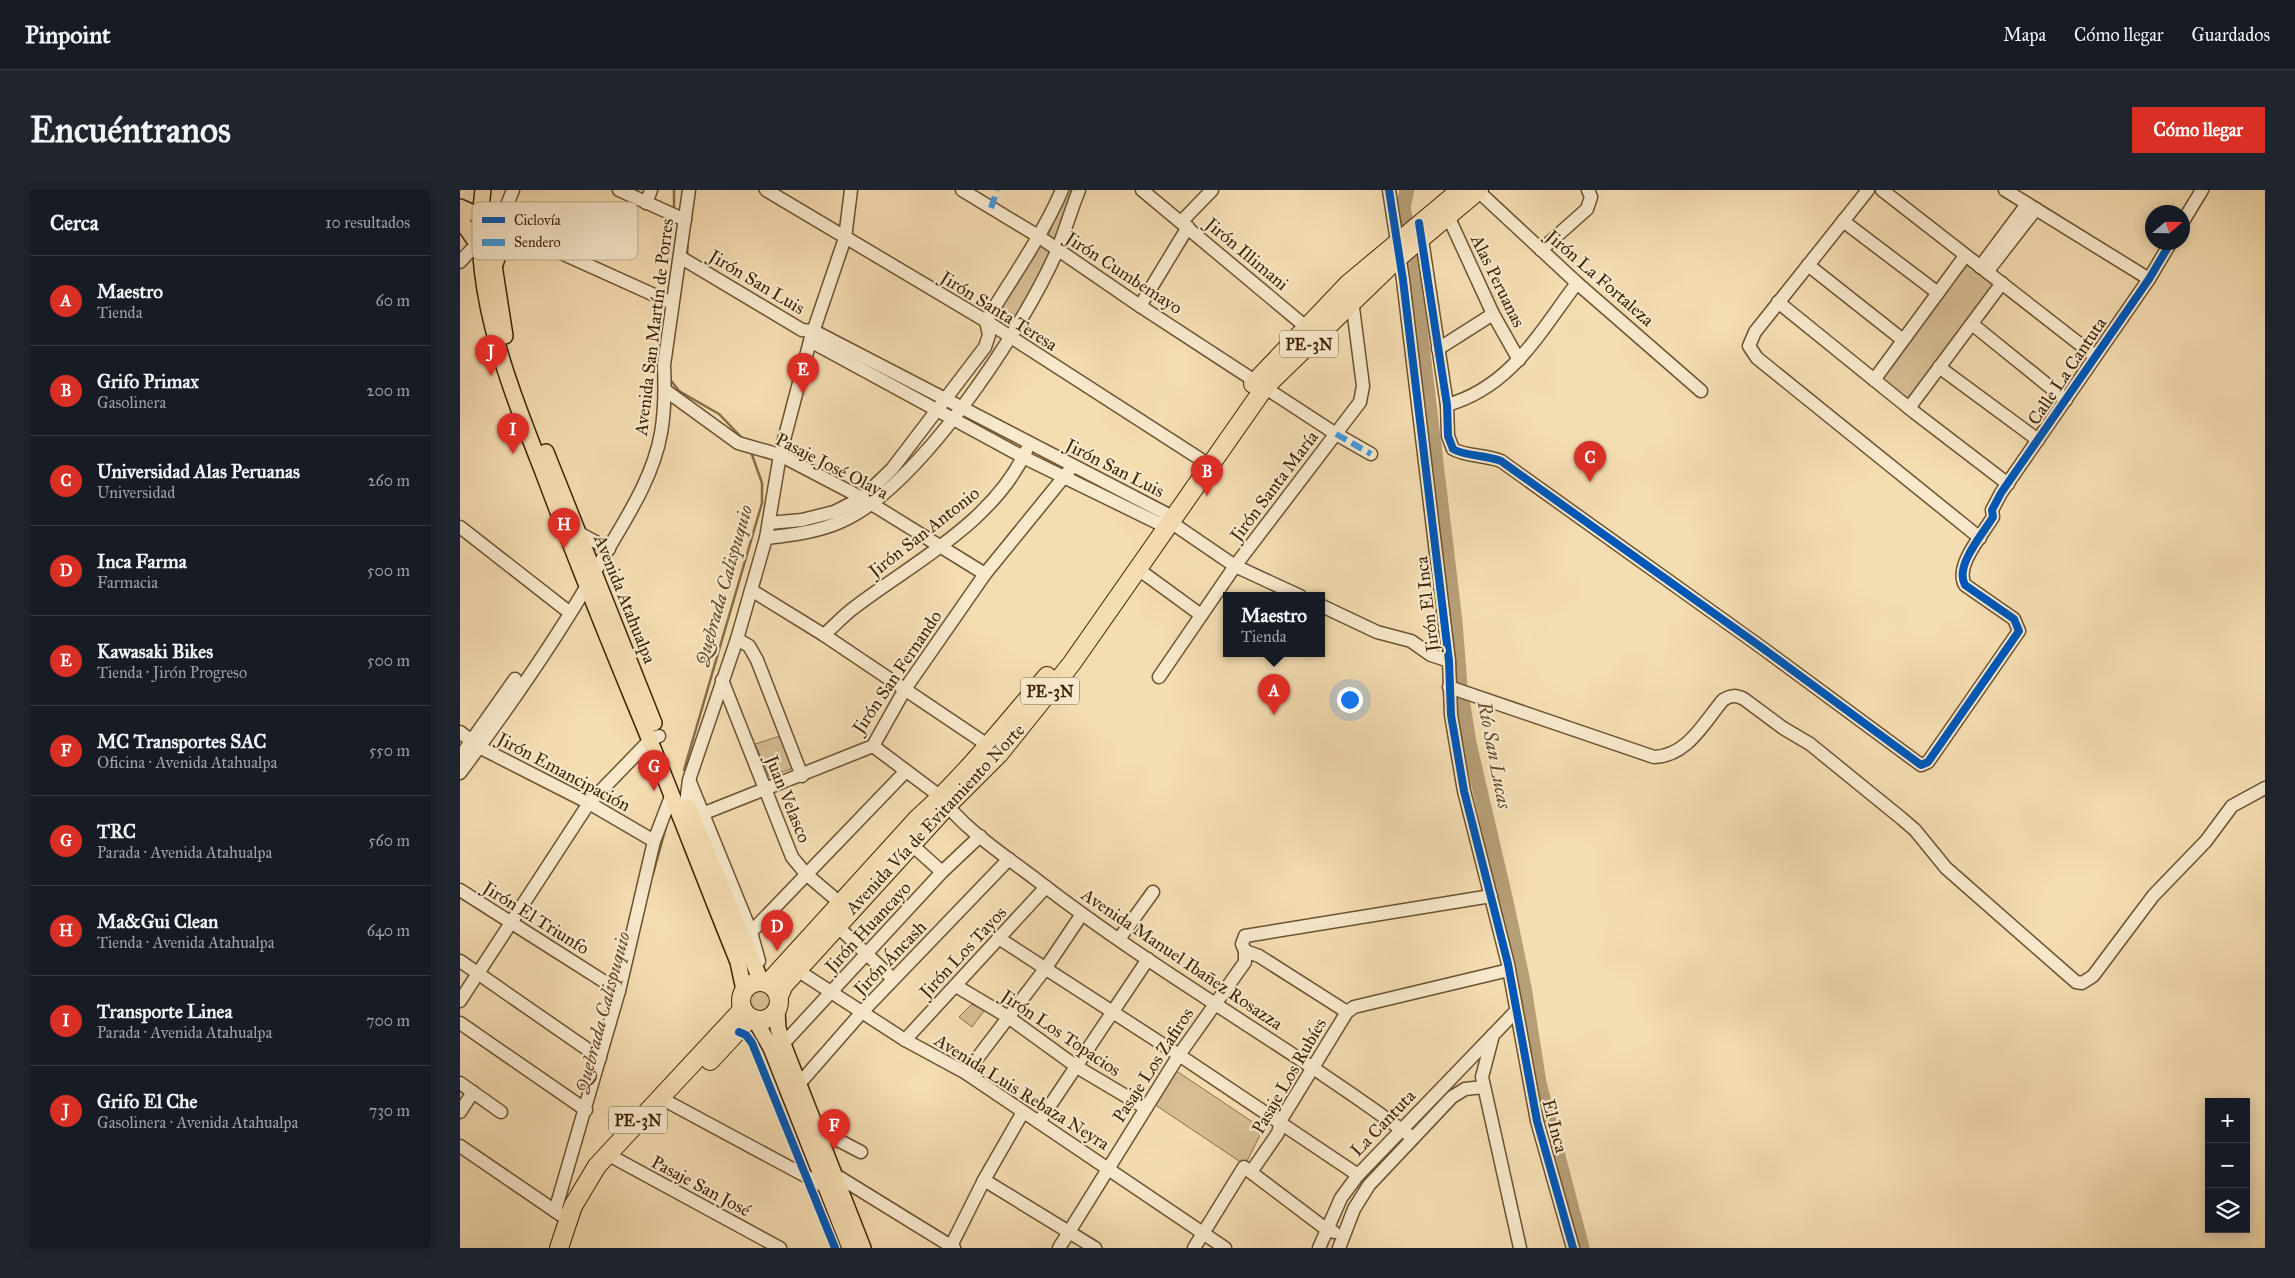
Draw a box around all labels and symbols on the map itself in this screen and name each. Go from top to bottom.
legend [472,202,638,260]
north arrow [2145,205,2190,250]
text: Ciclovía [514,212,561,229]
street label: Jirón Illimani [1199,212,1293,296]
street label: Avenida San Martín de Porres [630,217,678,438]
street label: Jirón La Fortaleza [1539,224,1659,332]
street label: Jirón Cumbemayo [1059,226,1187,320]
street label: Alas Peruanas [1466,230,1530,331]
text: Sendero [514,234,561,251]
street label: Jirón San Luis [703,244,809,320]
street label: Jirón Santa Teresa [934,265,1062,357]
street label: Calle La Cantuta [2023,313,2111,429]
road number: PE-3N [1280,330,1338,358]
pin: J [475,335,507,376]
pin: E [787,353,819,394]
pin: I [497,413,529,454]
street label: Jirón Santa María [1224,426,1324,548]
street label: Pasaje José Olaya [772,428,892,505]
street label: Jirón San Luis [1060,433,1168,503]
pin: C [1574,441,1606,482]
pin: B [1191,455,1223,496]
street label: Jirón San Antonio [863,482,984,584]
water label: Quebrada Calispuquio [689,502,758,669]
pin: H [548,508,580,549]
street label: Avenida Atahualpa [589,530,661,667]
street label: Jirón El Inca [1410,555,1445,655]
street label: Jirón San Fernando [846,606,947,740]
pin: A [1258,674,1290,715]
road number: PE-3N [1021,678,1079,704]
your location [1337,687,1363,713]
water label: Río San Lucas [1473,699,1516,811]
street label: Avenida Vía de Evitamiento Norte [840,719,1029,920]
street label: Jirón Emancipación [491,727,635,817]
pin: G [638,750,670,791]
street label: Juan Velasco [759,750,815,846]
street label: Jirón El Triunfo [477,875,593,960]
street label: Jirón Huancayo [819,877,916,979]
street label: Avenida Manuel Ibañez Rosazza [1076,883,1287,1035]
street label: Jirón Los Tayos [914,902,1012,1005]
pin: D [761,910,793,951]
street label: Jirón Áncash [846,915,932,1002]
water label: Quebrada Calispuquio [570,929,636,1096]
street label: Jirón Los Topacios [995,984,1125,1082]
street label: Pasaje Los Zafiros [1108,1004,1198,1126]
street label: Pasaje Los Rubíes [1247,1014,1331,1138]
street label: Avenida Luis Rebaza Neyra [930,1029,1114,1155]
street label: La Cantuta [1346,1085,1420,1161]
street label: El Inca [1537,1097,1573,1155]
road number: PE-3N [609,1106,667,1134]
pin: F [818,1109,850,1150]
street label: Pasaje San José [647,1151,755,1222]

